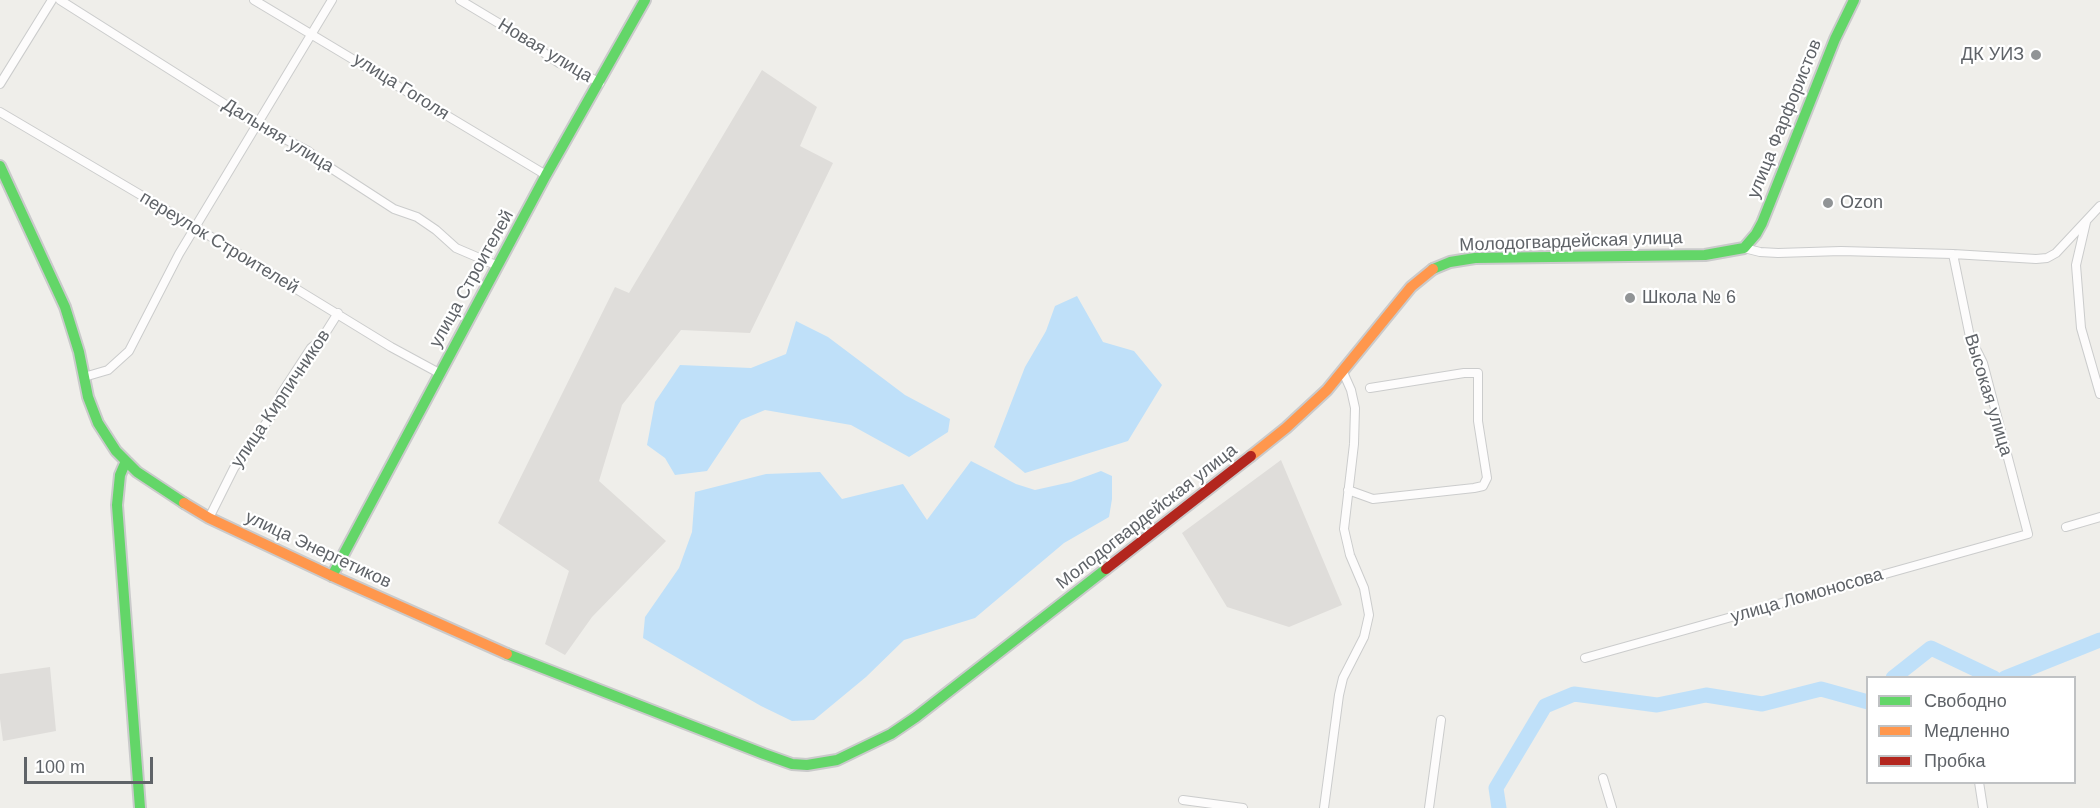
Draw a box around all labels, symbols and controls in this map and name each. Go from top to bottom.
street label: Новая улица [494,14,596,88]
street label: улица Фарфористов [1743,36,1827,202]
place label: ДК УИЗ [1961,44,2024,66]
marker: ДК УИЗ [2029,48,2043,62]
street label: улица Гоголя [349,49,453,125]
street label: Дальняя улица [218,94,338,178]
street label: переулок Строителей [136,187,302,299]
place label: Ozon [1840,192,1883,214]
marker: Ozon [1821,196,1835,210]
street label: улица Строителей [425,206,519,352]
street label: Молодогвардейская улица [1459,227,1683,257]
place label: Школа № 6 [1642,287,1736,309]
marker: Школа № 6 [1623,291,1637,305]
street label: улица Кирпичников [227,326,335,472]
street label: Высокая улица [1959,331,2017,459]
street label: Молодогвардейская улица [1052,440,1242,594]
street label: улица Энергетиков [241,507,395,593]
street label: улица Ломоносова [1728,564,1886,628]
legend [1866,676,2076,784]
text: Свободно [1924,691,2007,711]
text: Медленно [1924,721,2010,741]
scale bar [27,745,156,783]
text: Пробка [1924,751,1986,771]
text: 100 m [35,757,85,777]

